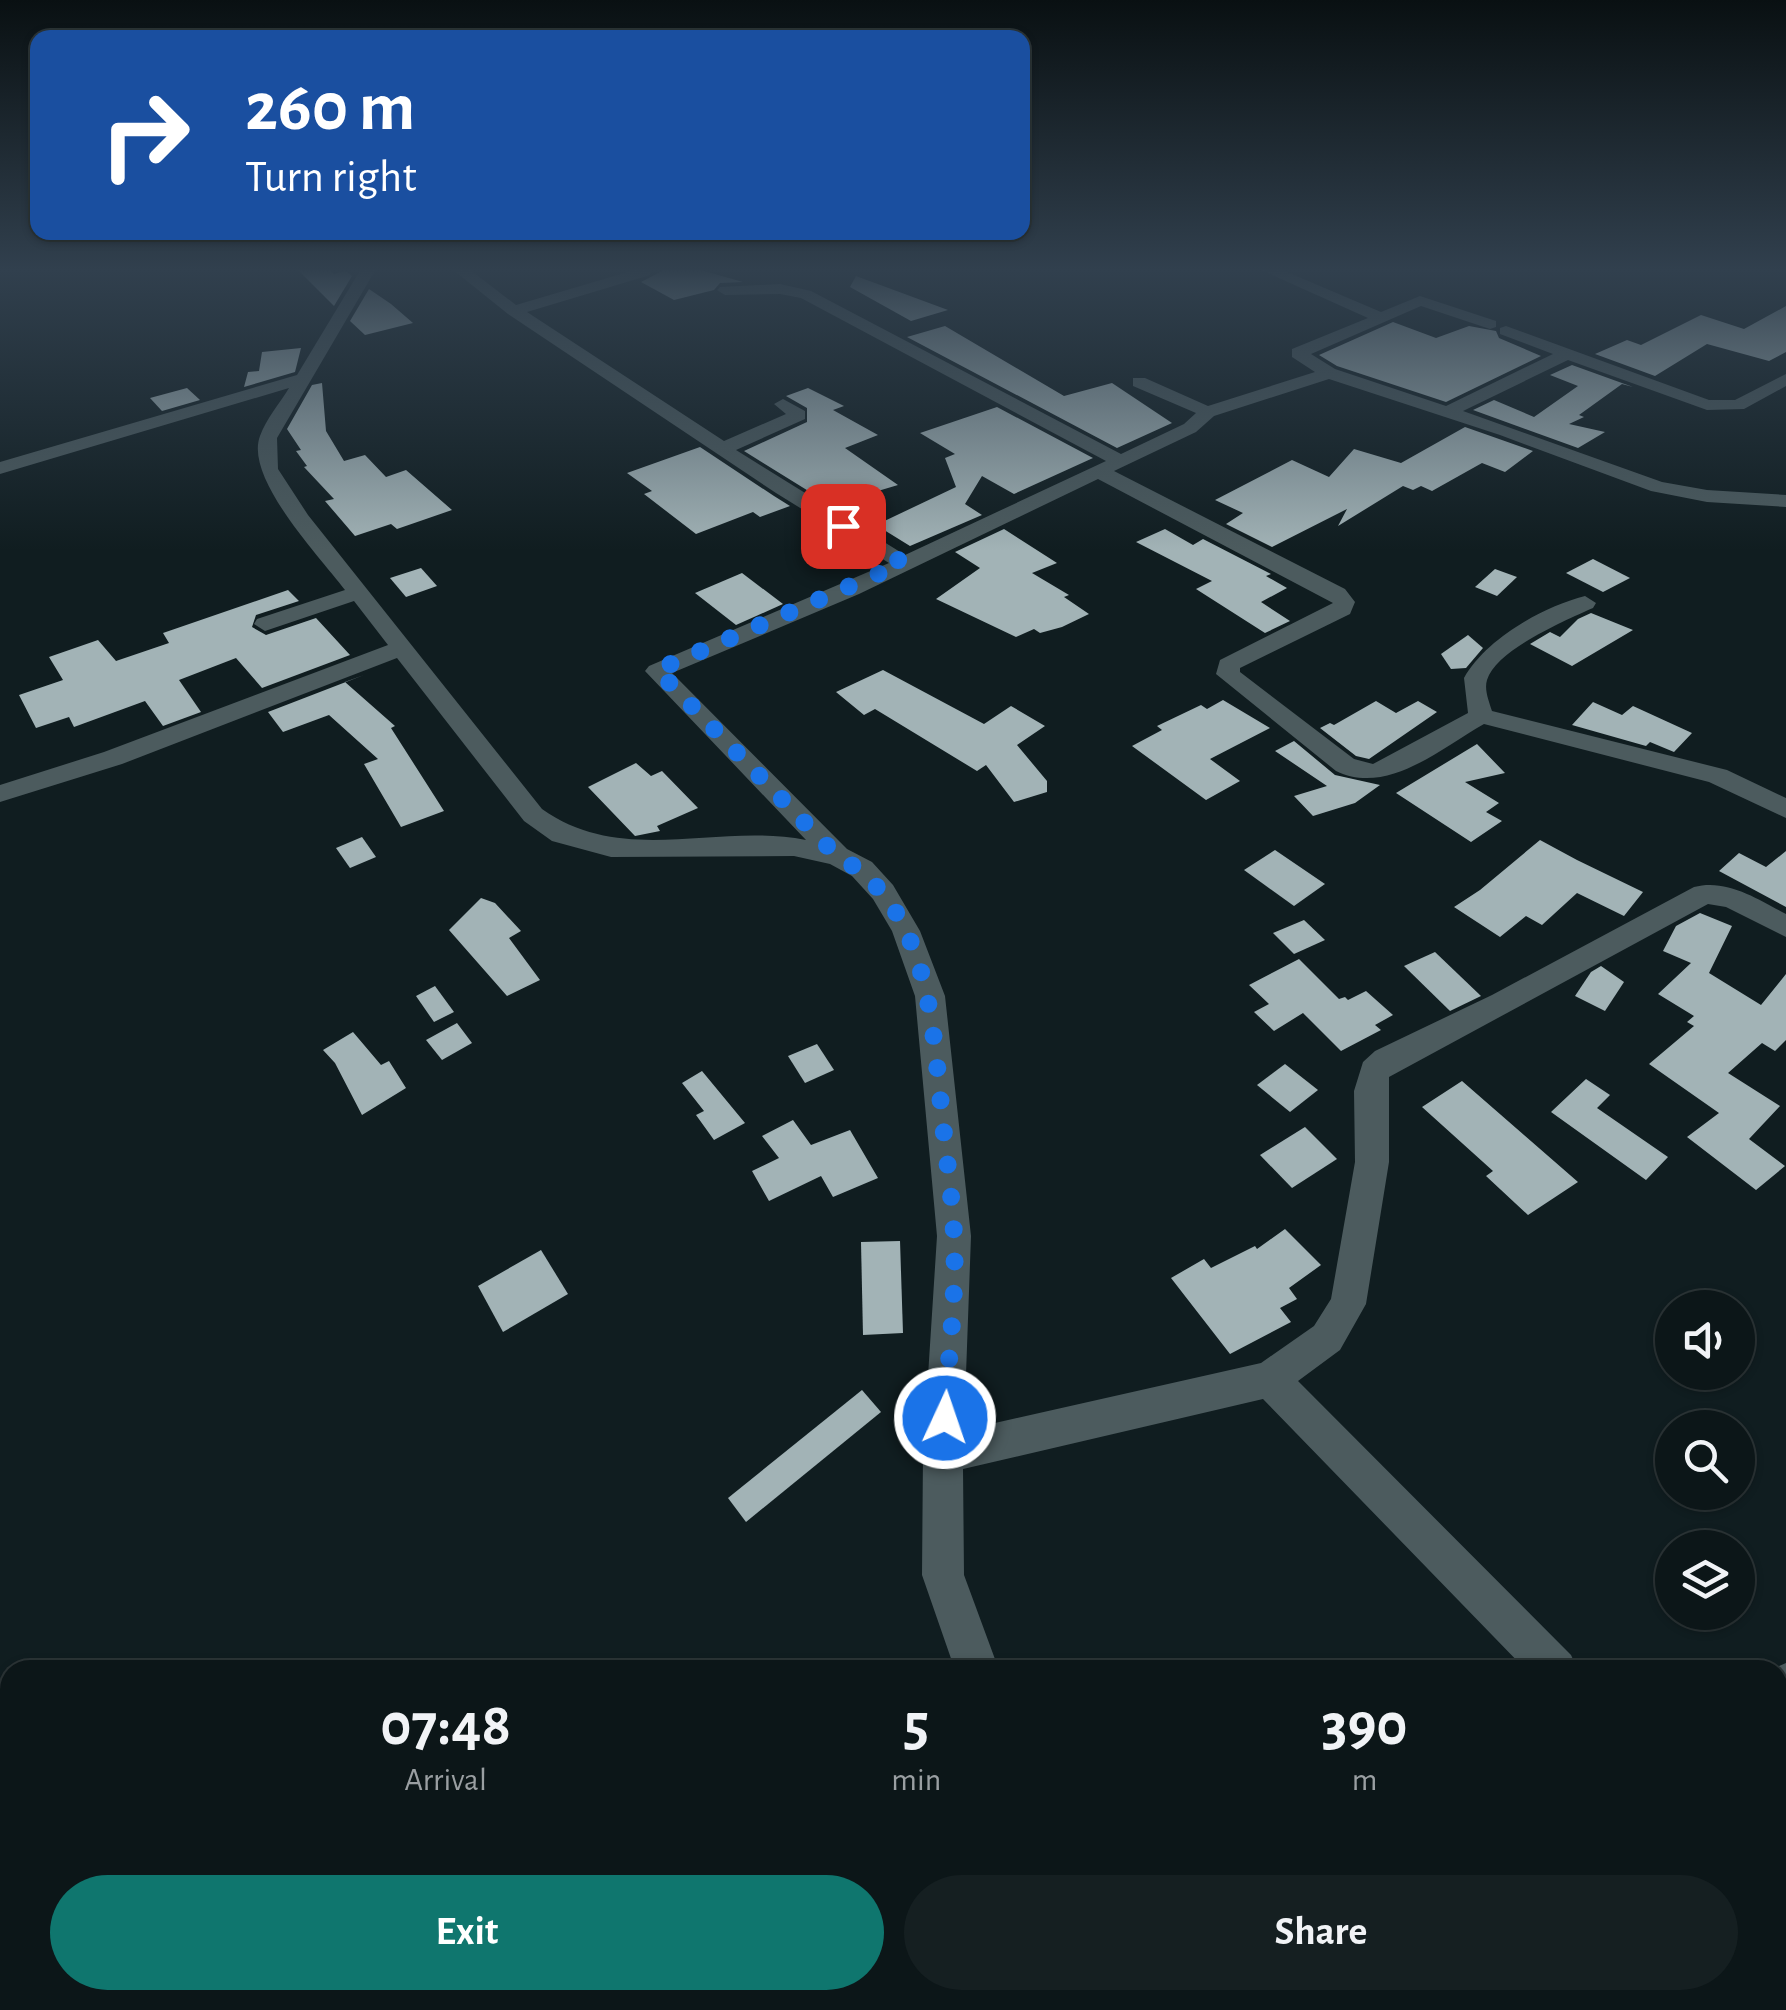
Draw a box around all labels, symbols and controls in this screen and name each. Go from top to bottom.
icon: right [80,70,210,200]
text: 260 m [245,73,415,143]
text: Turn right [245,155,417,200]
pin [801,484,886,569]
icon: arrive [816,499,871,554]
map controls [1655,1290,1755,1630]
button: sound [1655,1290,1755,1390]
position arrow [893,1366,997,1470]
button: search [1655,1410,1755,1510]
button: layers [1655,1530,1755,1630]
text: 07:48 [380,1696,511,1756]
text: 5 [903,1696,929,1756]
text: 390 [1322,1696,1408,1756]
text: Arrival [405,1764,487,1796]
text: min [891,1764,941,1796]
text: m [1352,1764,1377,1796]
button: Exit [50,1875,884,1990]
button: Share [904,1875,1738,1990]

